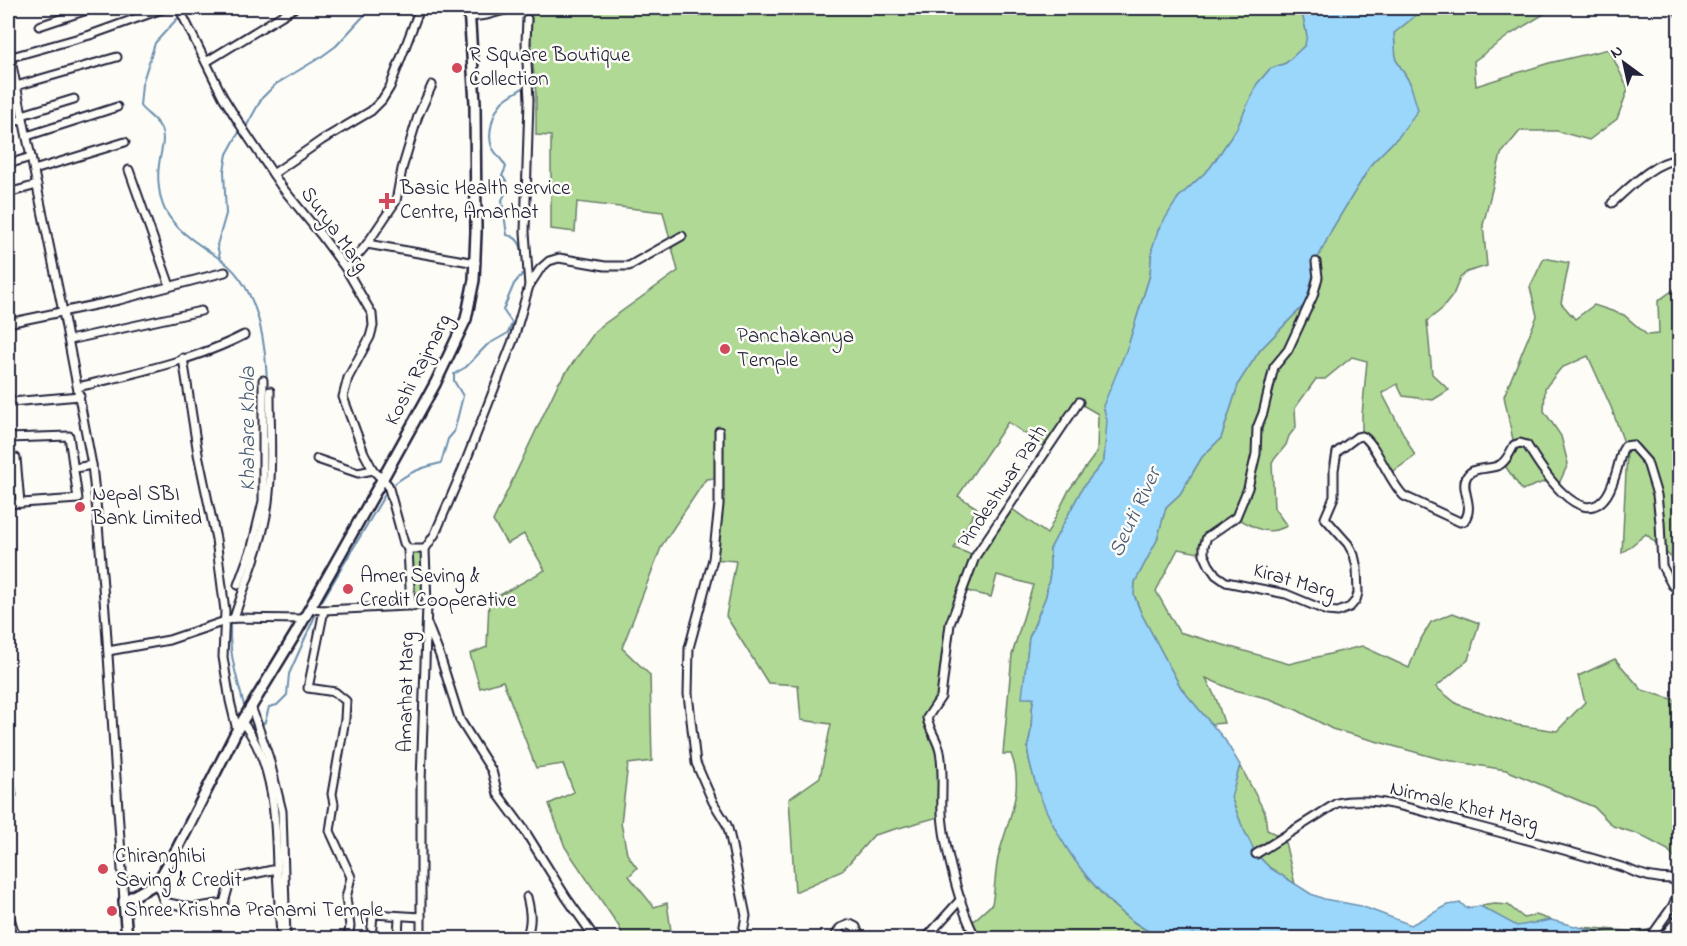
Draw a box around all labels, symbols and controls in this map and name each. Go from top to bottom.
north arrow [1594,33,1654,93]
text: N [1606,39,1628,65]
place label: R Square Boutique Collection [469,41,631,95]
marker: R Square Boutique Collection [450,61,464,75]
place label: Basic Health service Centre, Amarhat [399,174,571,228]
street label: Surya Marg [291,181,376,281]
marker: Basic Health service Centre, Amarhat [378,192,396,210]
street label: Koshi Rajmarg [378,309,462,432]
place label: Panchakanya Temple [737,322,854,376]
marker: Panchakanya Temple [718,342,732,356]
water label: Khahare Khola [233,365,265,491]
street label: Pindeshwar Path [951,419,1055,555]
water label: Seuti River [1101,460,1172,563]
place label: Nepal SBI Bank Limited [91,480,202,534]
marker: Nepal SBI Bank Limited [73,500,87,514]
street label: Kirat Marg [1249,556,1339,610]
place label: Amer Seving & Credit Cooperative [360,562,517,616]
marker: Amer Seving & Credit Cooperative [341,582,355,596]
street label: Amarhat Marg [391,631,425,753]
street label: Nirmale Khet Marg [1386,774,1541,842]
place label: Chiranghibi Saving & Credit [115,842,242,898]
marker: Chiranghibi Saving & Credit [96,862,110,876]
place label: Shree Krishna Pranami Temple [124,896,384,926]
marker: Shree Krishna Pranami Temple [105,904,119,918]

